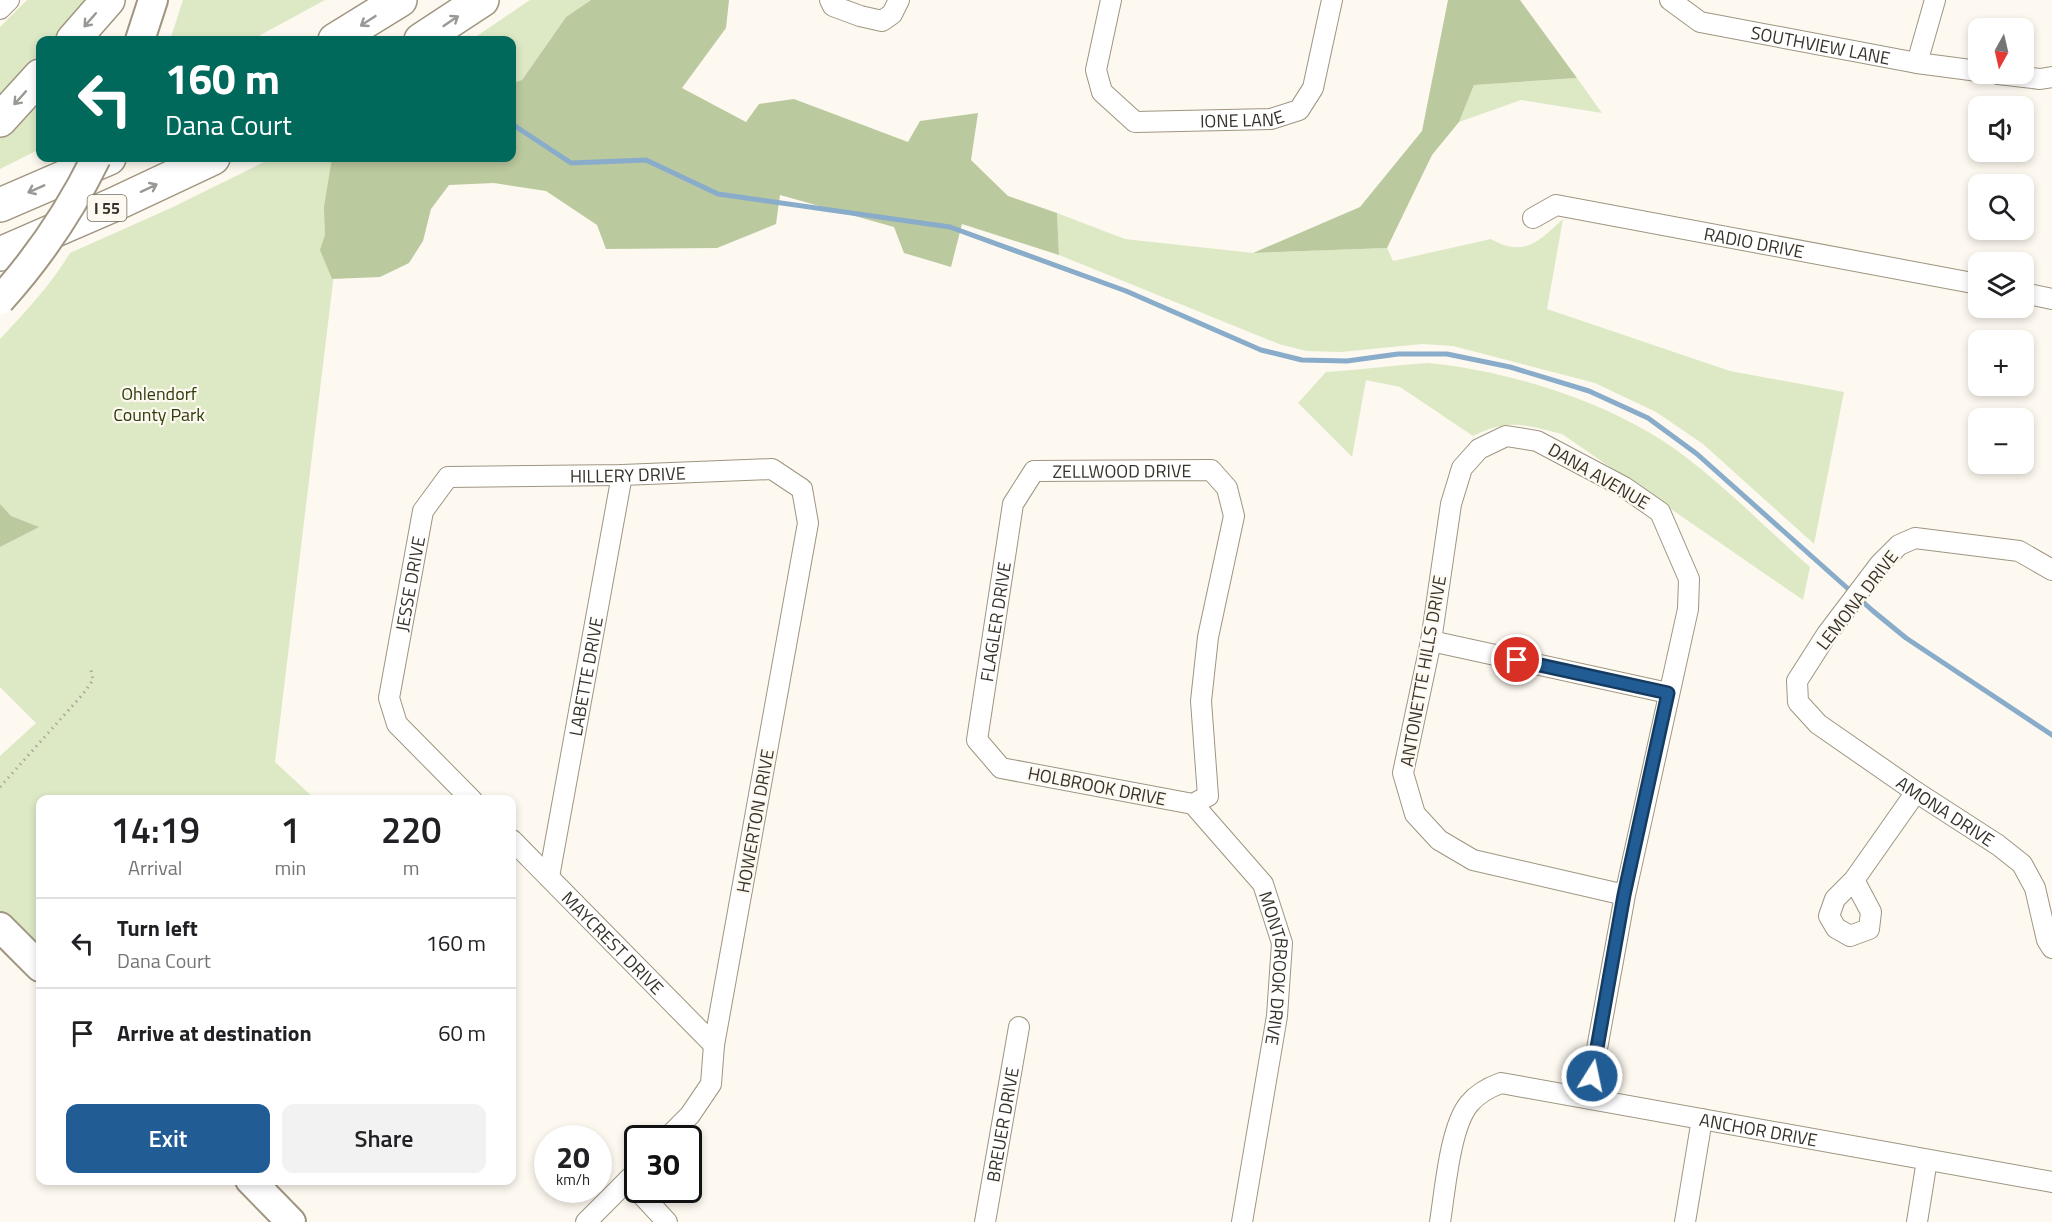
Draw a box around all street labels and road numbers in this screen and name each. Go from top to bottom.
street label: SOUTHVIEW LANE [1749,18,1893,71]
street label: IONE LANE [1200,102,1287,134]
road number: I 55 [88,195,126,221]
street label: RADIO DRIVE [1702,220,1806,265]
street label: DANA AVENUE [1543,436,1655,516]
street label: ZELLWOOD DRIVE [1052,457,1192,484]
street label: HILLERY DRIVE [570,459,686,489]
street label: JESSE DRIVE [388,534,432,634]
street label: LEMONA DRIVE [1809,544,1905,656]
street label: FLAGLER DRIVE [973,560,1018,683]
street label: ANTONETTE HILLS DRIVE [1393,573,1453,769]
street label: LABETTE DRIVE [561,614,610,738]
street label: HOWERTON DRIVE [729,747,781,895]
street label: HOLBROOK DRIVE [1026,759,1168,813]
street label: AMONA DRIVE [1891,769,2000,853]
street label: MAYCREST DRIVE [556,885,670,1000]
street label: MONTBROOK DRIVE [1253,888,1296,1047]
street label: BREUER DRIVE [979,1065,1025,1184]
street label: ANCHOR DRIVE [1697,1105,1820,1153]

